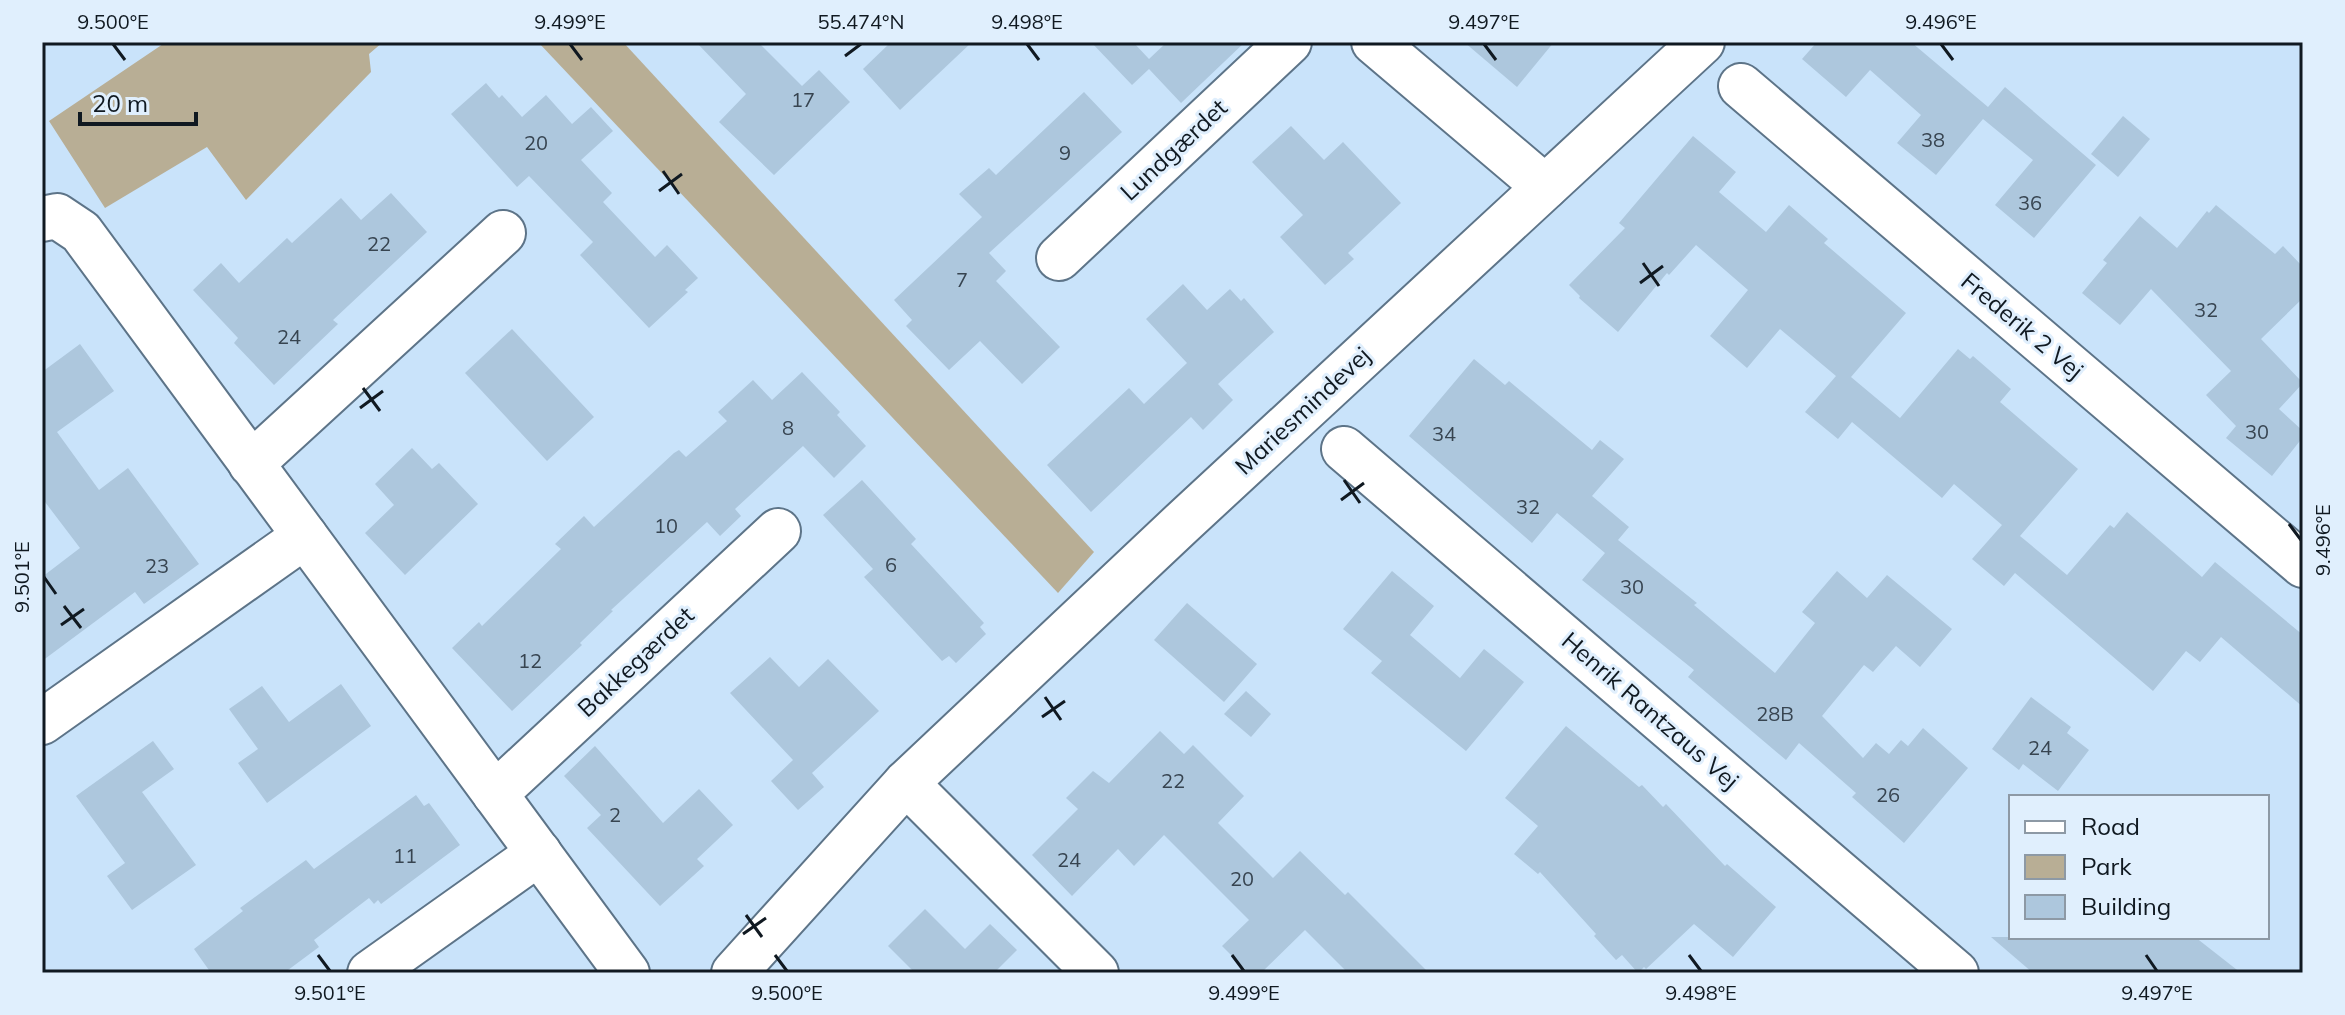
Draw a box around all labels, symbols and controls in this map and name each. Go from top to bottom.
text: 9.500°E [77,9,149,34]
text: 9.499°E [534,9,606,34]
text: 55.474°N [818,9,904,34]
text: 9.498°E [991,9,1063,34]
text: 9.497°E [1448,9,1520,34]
text: 9.496°E [1905,9,1977,34]
scale bar [80,76,196,126]
house number: 17 [791,87,815,112]
text: 20 m [92,88,148,118]
street label: Lundgærdet [1114,92,1233,206]
house number: 38 [1921,127,1945,152]
house number: 20 [524,130,548,155]
house number: 9 [1059,140,1071,165]
house number: 36 [2018,190,2042,215]
house number: 22 [367,231,391,256]
street label: Frederik 2 Vej [1955,265,2090,385]
house number: 7 [956,267,968,292]
house number: 32 [2194,297,2218,322]
house number: 24 [277,324,301,349]
street label: Mariesmindevej [1229,340,1376,481]
house number: 8 [782,415,794,440]
house number: 30 [2245,419,2269,444]
house number: 34 [1432,421,1456,446]
house number: 32 [1516,494,1540,519]
text: 9.496°E [2310,504,2335,576]
house number: 10 [654,513,678,538]
text: 9.501°E [9,541,34,613]
house number: 6 [885,552,897,577]
house number: 23 [145,553,169,578]
house number: 30 [1620,574,1644,599]
street label: Bakkegærdet [571,600,700,723]
street label: Henrik Rantzaus Vej [1556,625,1745,795]
house number: 12 [518,648,542,673]
house number: 28B [1756,701,1794,726]
house number: 24 [2028,735,2052,760]
house number: 22 [1161,768,1185,793]
house number: 26 [1876,782,1900,807]
legend [2009,795,2269,939]
house number: 2 [609,802,621,827]
text: Road [2081,811,2140,841]
house number: 11 [393,843,417,868]
house number: 24 [1057,847,1081,872]
text: Park [2081,851,2132,881]
house number: 20 [1230,866,1254,891]
text: Building [2081,891,2171,921]
text: 9.501°E [294,980,366,1005]
text: 9.500°E [751,980,823,1005]
text: 9.499°E [1208,980,1280,1005]
text: 9.498°E [1665,980,1737,1005]
text: 9.497°E [2121,980,2193,1005]

